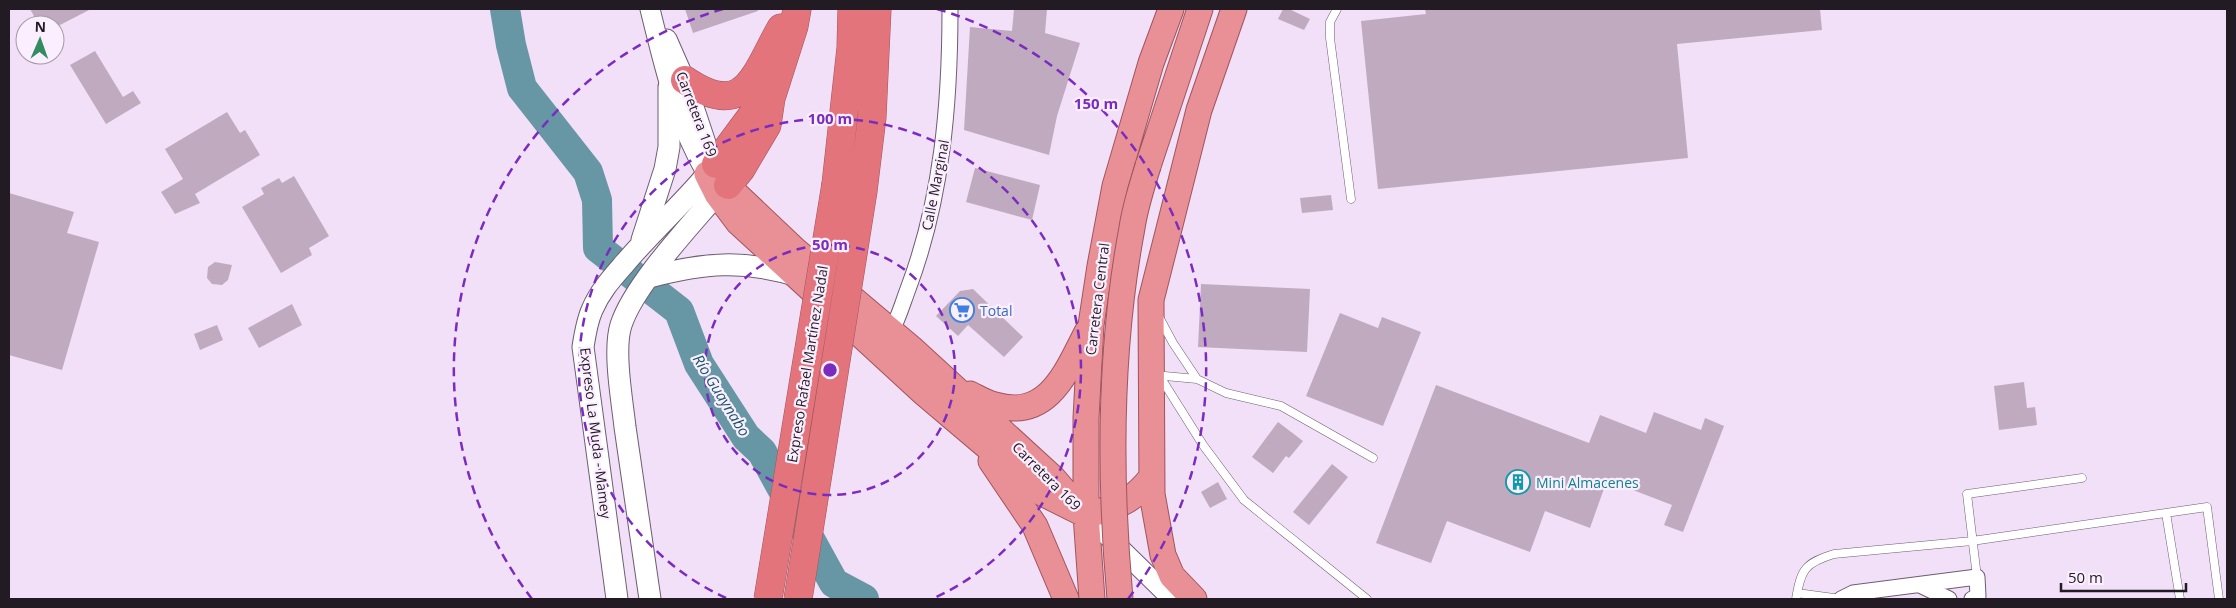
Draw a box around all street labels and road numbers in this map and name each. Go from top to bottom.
street label: Carretera 169 [672,69,722,159]
street label: Calle Marginal [917,138,953,232]
street label: Carretera Central [1081,242,1113,356]
street label: Expreso Rafael Martínez Nadal [782,264,832,464]
street label: Expreso La Muda - Mamey [576,346,616,521]
street label: Carretera 169 [1008,437,1086,515]

